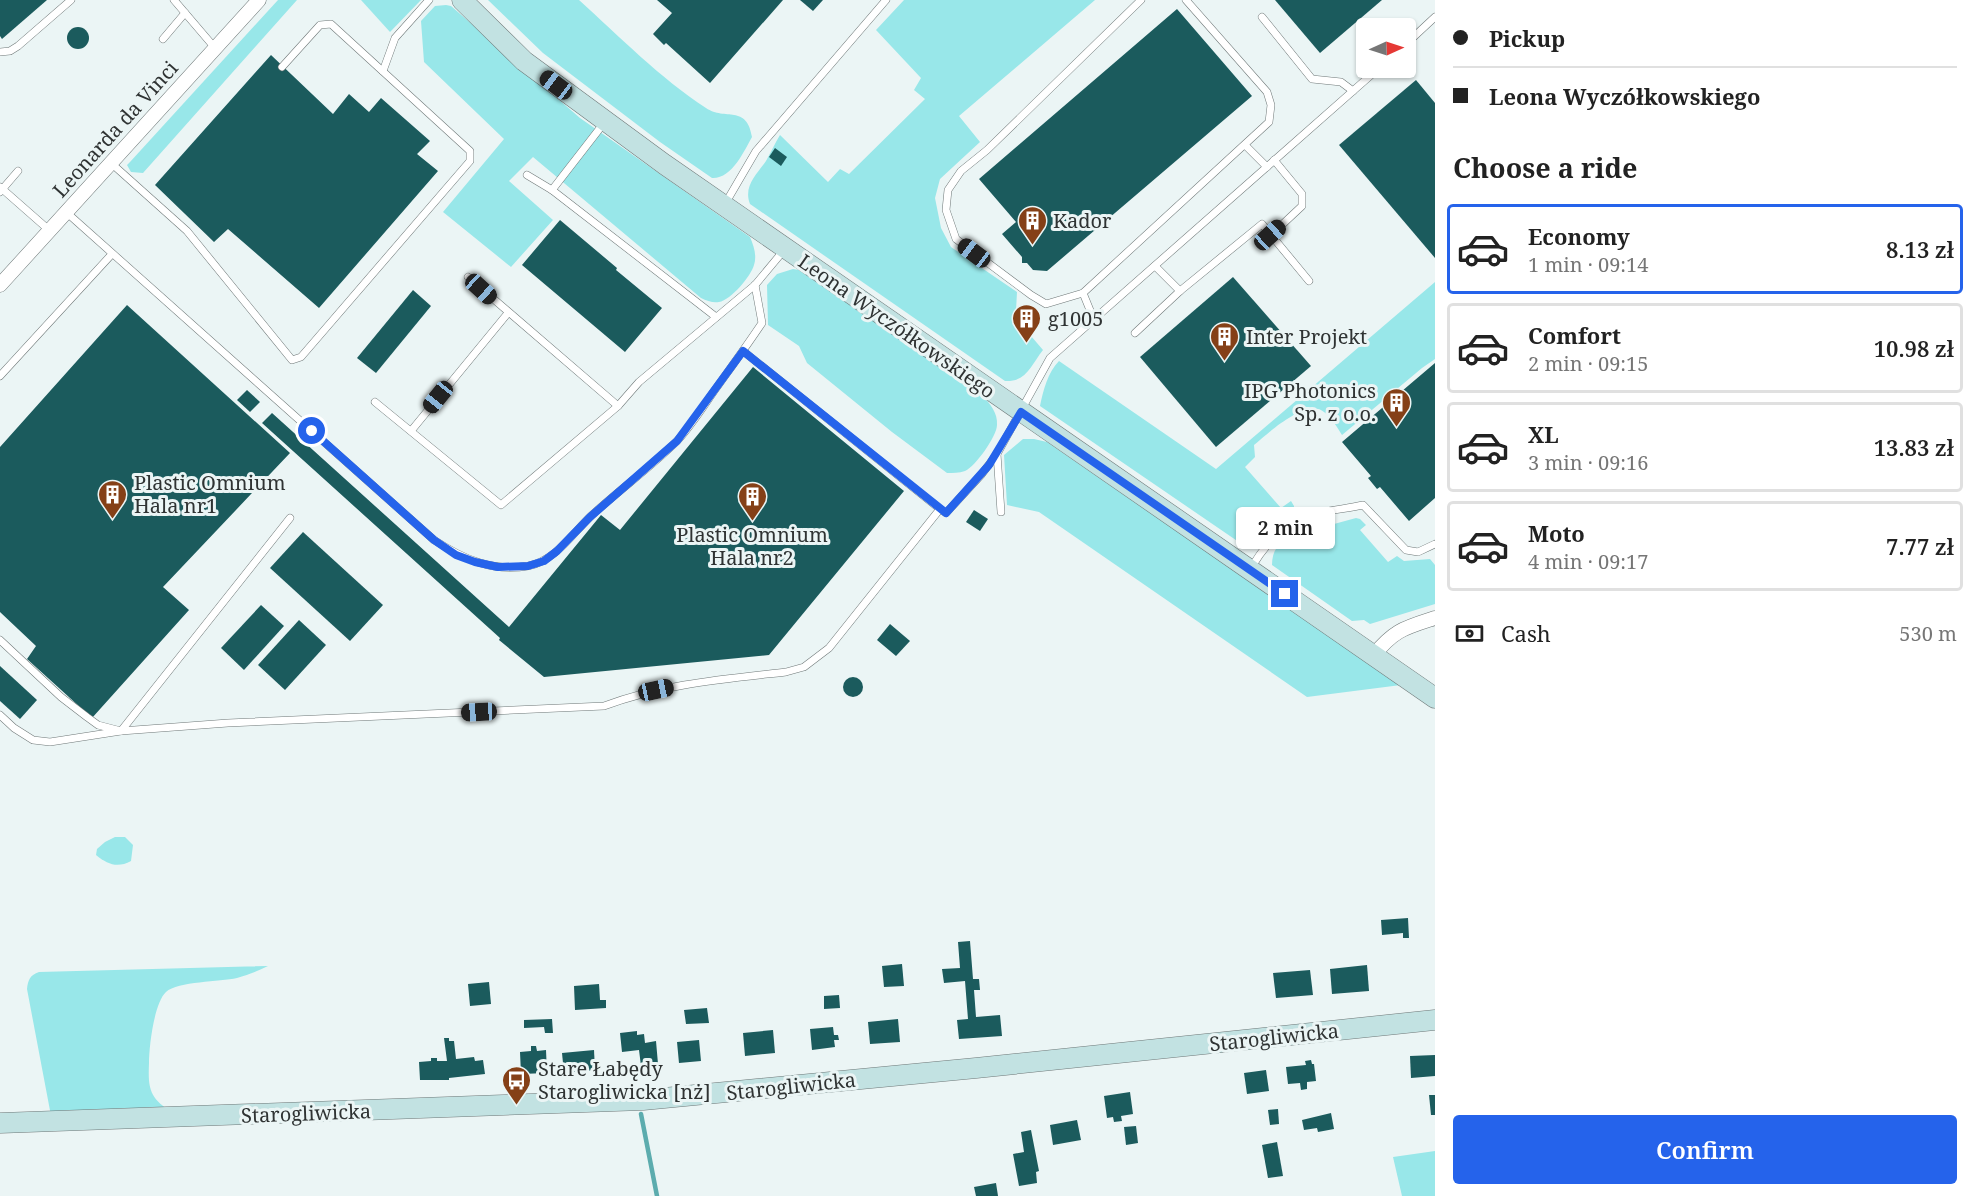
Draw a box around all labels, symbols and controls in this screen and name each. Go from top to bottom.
north arrow [1356,18,1416,78]
map controls [1356,18,1416,78]
text: Pickup [1489,23,1565,53]
street label: Leonarda da Vinci [46,55,184,203]
car [536,67,576,103]
text: Leona Wyczółkowskiego [1489,81,1760,111]
text: Choose a ride [1453,149,1638,186]
building icon: Kador [1016,204,1048,246]
place label: Kador [1053,207,1112,234]
car [1251,216,1289,254]
text: Economy [1528,221,1630,251]
icon: car [1456,222,1510,276]
text: 8.13 zł [1886,234,1954,264]
car [954,235,994,271]
street label: Leona Wyczółkowskiego [793,248,1001,404]
text: 1 min · 09:14 [1528,251,1648,278]
car [462,270,500,308]
building icon: g1005 [1011,302,1043,344]
place label: g1005 [1048,305,1103,332]
building icon: Inter Projekt [1209,320,1241,362]
text: Comfort [1528,320,1621,350]
icon: car [1456,321,1510,375]
place label: Inter Projekt [1246,323,1367,350]
text: 10.98 zł [1874,333,1954,363]
text: 2 min · 09:15 [1528,350,1648,377]
car [420,377,456,417]
place label: IPG Photonics Sp. z o.o. [1244,377,1376,427]
building icon: IPG Photonics Sp. z o.o. [1381,386,1413,428]
route start [298,417,325,444]
text: XL [1528,419,1559,449]
icon: car [1456,420,1510,474]
text: 13.83 zł [1874,432,1954,462]
text: 3 min · 09:16 [1528,449,1648,476]
place label: Plastic Omnium Hala nr1 [134,469,286,519]
building icon: Plastic Omnium Hala nr1 [97,478,129,520]
building icon: Plastic Omnium Hala nr2 [736,480,768,522]
callout: 2 min [1236,507,1334,549]
text: 2 min [1258,514,1313,541]
text: Moto [1528,518,1585,548]
icon: car [1456,519,1510,573]
place label: Plastic Omnium Hala nr2 [676,521,828,571]
text: 7.77 zł [1886,531,1954,561]
text: 4 min · 09:17 [1528,548,1648,575]
route end [1271,580,1298,607]
icon: cash [1453,617,1486,650]
text: Cash [1501,618,1551,648]
text: 530 m [1899,620,1957,647]
car [637,677,675,703]
car [461,702,497,722]
street label: Starogliwicka [1208,1017,1340,1057]
place label: Stare Łabędy Starogliwicka [nż] [538,1055,711,1105]
bus stop icon: Stare Łabędy Starogliwicka [nż] [501,1064,533,1106]
street label: Starogliwicka [725,1066,857,1106]
street label: Starogliwicka [241,1097,371,1129]
button: Confirm [1453,1115,1957,1184]

